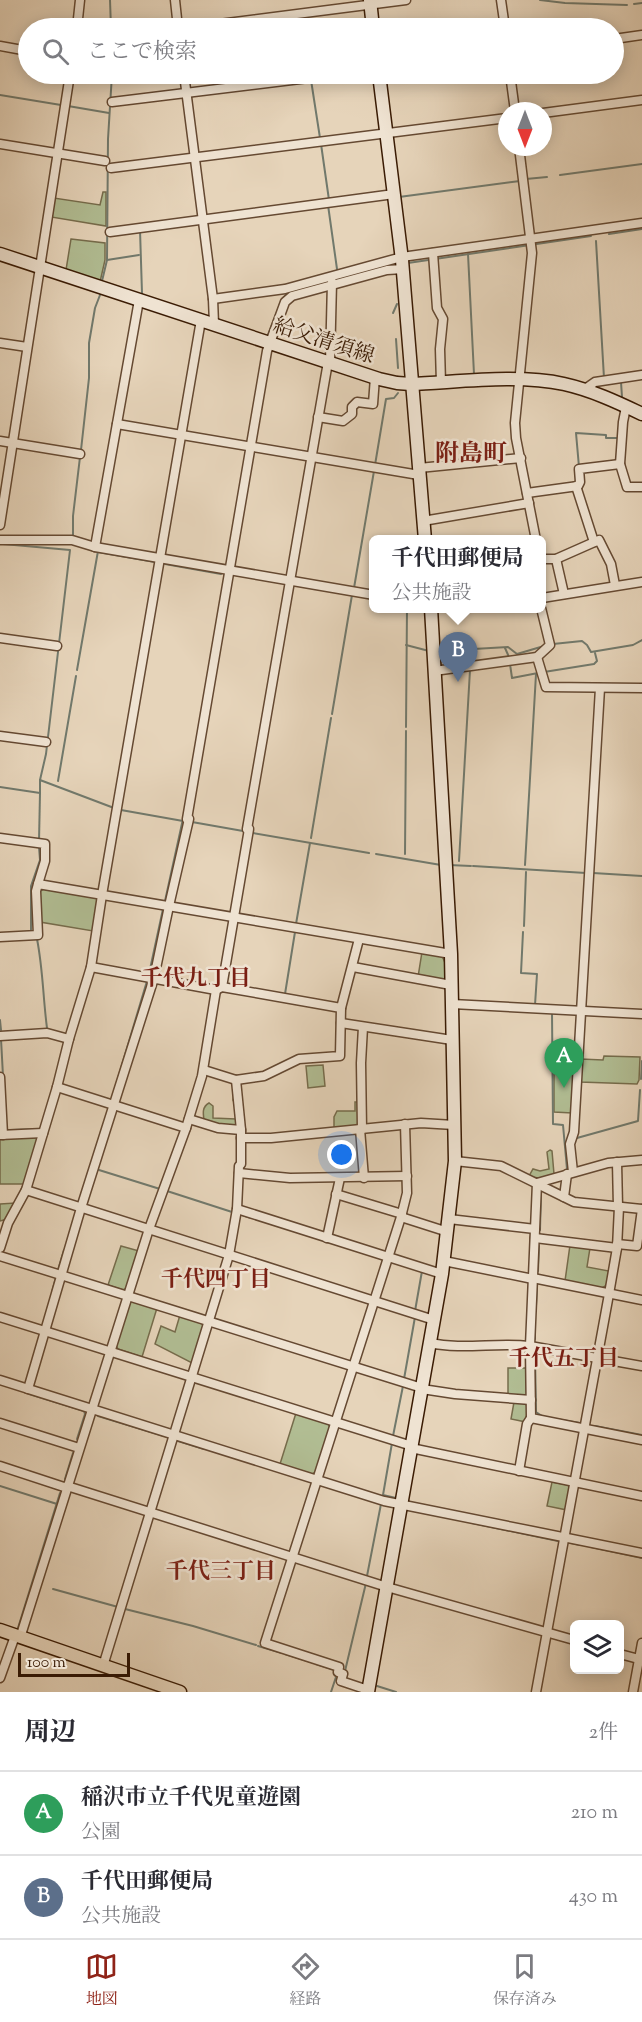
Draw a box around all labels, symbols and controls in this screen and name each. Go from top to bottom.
search box [18,18,624,84]
icon: search [39,35,72,68]
text: ここで検索 [87,37,197,69]
north arrow [498,102,552,156]
street label: 給父清須線 [269,311,378,372]
district label: 附島町 [435,438,507,472]
popup [369,535,546,613]
text: 千代田郵便局 [391,544,524,576]
text: 公共施設 [391,580,471,609]
pin: B [438,632,478,682]
district label: 千代九丁目 [141,964,251,996]
pin: A [544,1038,584,1088]
your location [327,1140,356,1169]
district label: 千代四丁目 [161,1265,271,1297]
district label: 千代五丁目 [509,1344,619,1376]
district label: 千代三丁目 [166,1557,276,1589]
map controls [570,1620,624,1674]
button: layers [570,1620,624,1674]
scale bar [18,1650,130,1678]
text: 100 m [27,1652,66,1675]
text: 周辺 [24,1715,76,1752]
text: 2件 [589,1719,618,1748]
text: 稲沢市立千代児童遊園 [81,1783,301,1815]
text: A [35,1799,52,1828]
text: 210 m [571,1799,618,1828]
text: 公園 [81,1819,121,1848]
text: 千代田郵便局 [81,1867,213,1899]
text: B [37,1883,50,1912]
text: 430 m [569,1883,618,1912]
text: 公共施設 [81,1903,161,1932]
tab: 地図 [85,1950,118,2012]
tab: 経路 [289,1950,322,2012]
tab: 保存済み [493,1950,557,2012]

